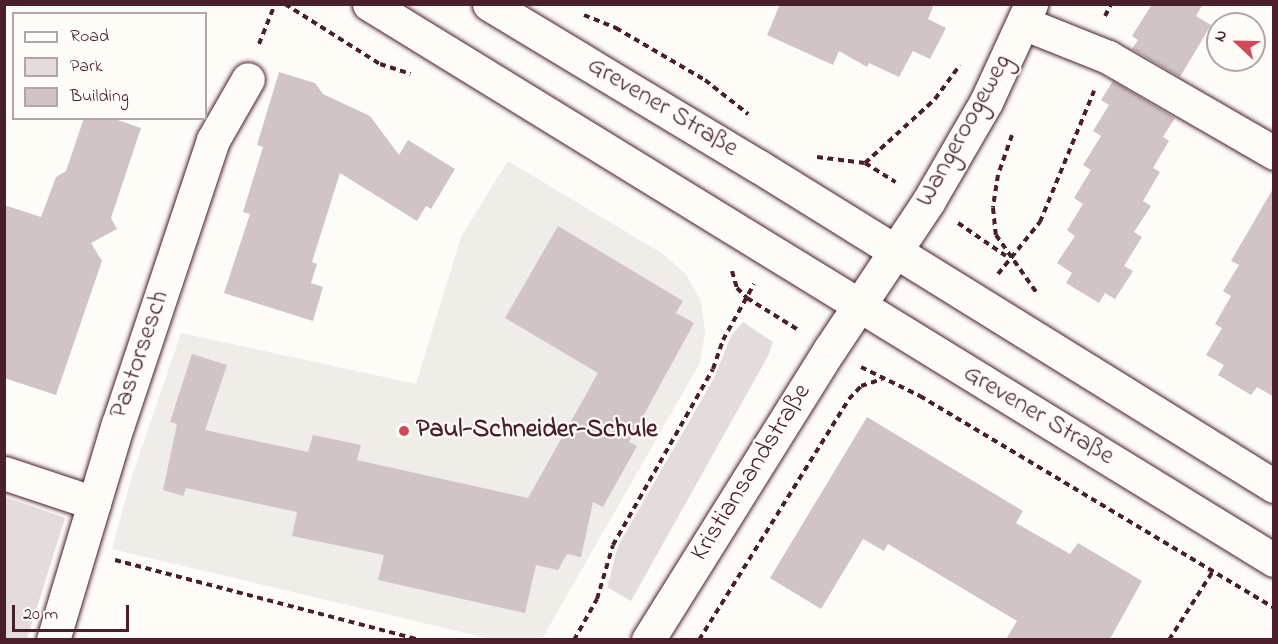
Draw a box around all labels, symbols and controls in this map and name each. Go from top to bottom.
legend [12,12,207,120]
north arrow [1206,12,1266,72]
text: Road [70,24,109,50]
text: N [1208,26,1234,46]
street label: Wangeroogeweg [910,49,1020,213]
street label: Grevener Straße [581,51,743,165]
text: Park [70,54,103,80]
text: Building [70,84,129,110]
street label: Pastorsesch [105,287,177,423]
street label: Grevener Straße [957,359,1119,473]
street label: Kristiansandstraße [685,379,819,567]
place label: Paul-Schneider-Schule [416,415,658,447]
marker: Paul-Schneider-Schule [397,424,411,438]
scale bar [15,593,132,631]
text: 20 m [23,602,58,628]

